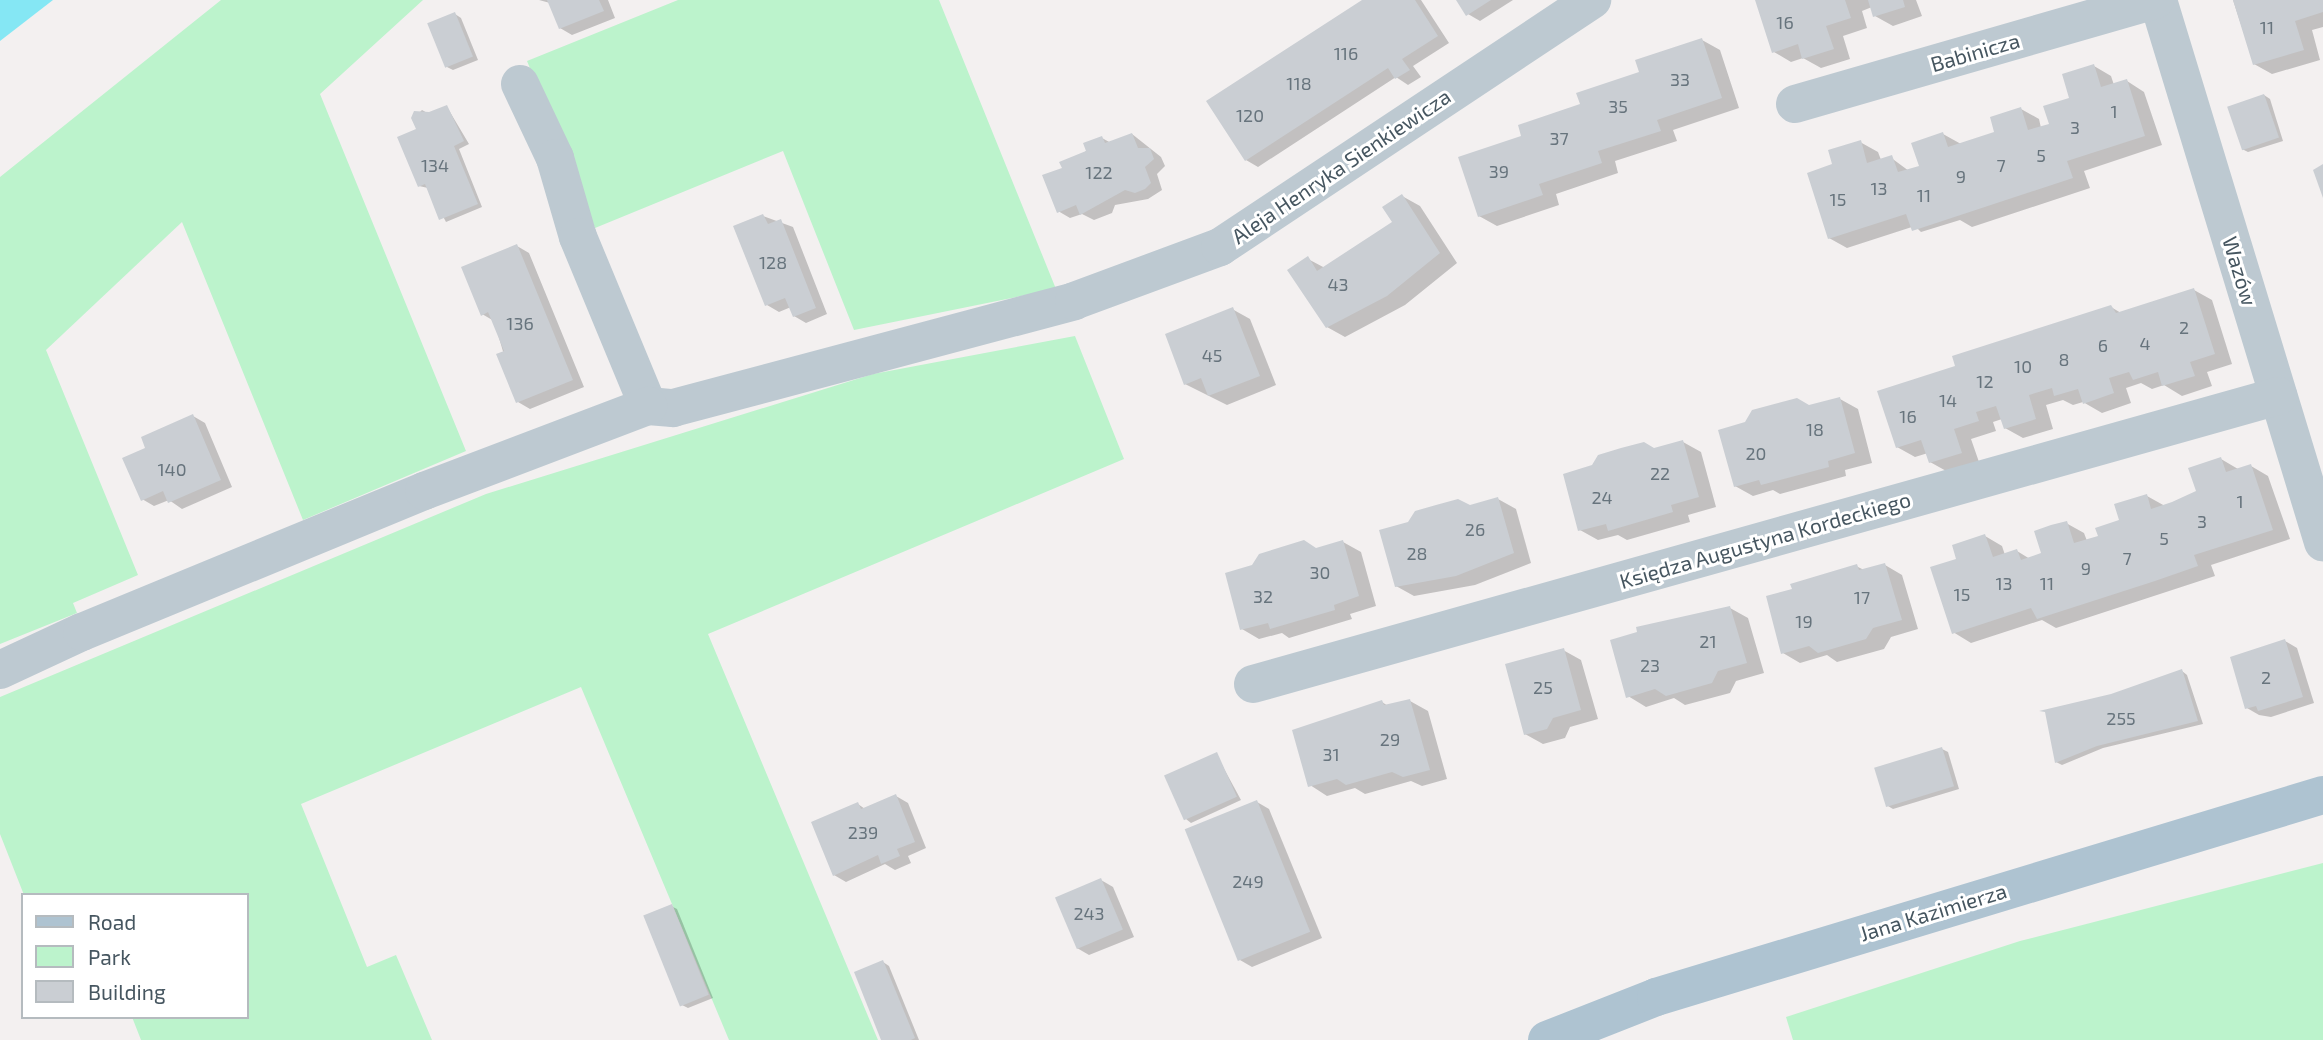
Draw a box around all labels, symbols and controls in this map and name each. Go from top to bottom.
house number: 16 [1776,11,1794,33]
house number: 11 [2260,16,2274,38]
street label: Babinicza [1927,27,2023,77]
house number: 116 [1334,42,1358,64]
house number: 33 [1670,68,1690,90]
house number: 118 [1286,72,1312,94]
street label: Aleja Henryka Sienkiewicza [1227,83,1455,249]
house number: 35 [1608,95,1628,117]
house number: 1 [2110,100,2118,122]
house number: 120 [1236,104,1264,126]
house number: 3 [2070,116,2080,138]
house number: 37 [1549,127,1569,149]
house number: 5 [2036,144,2046,166]
house number: 134 [421,154,449,176]
house number: 7 [1996,154,2006,176]
house number: 39 [1489,160,1509,182]
house number: 122 [1085,161,1113,183]
house number: 9 [1956,165,1966,187]
house number: 13 [1870,177,1888,199]
house number: 11 [1917,184,1931,206]
house number: 15 [1830,188,1846,210]
street label: Wazów [2218,233,2262,309]
house number: 128 [759,251,787,273]
house number: 43 [1327,273,1349,295]
house number: 136 [506,312,534,334]
house number: 2 [2179,316,2189,338]
house number: 4 [2139,332,2151,354]
house number: 6 [2098,334,2108,356]
house number: 45 [1202,344,1222,366]
house number: 8 [2059,348,2069,370]
house number: 10 [2014,355,2032,377]
house number: 12 [1976,370,1994,392]
house number: 14 [1939,389,1957,411]
house number: 16 [1899,405,1917,427]
house number: 18 [1806,418,1824,440]
house number: 20 [1746,442,1766,464]
house number: 140 [157,458,187,480]
house number: 22 [1650,462,1670,484]
house number: 24 [1591,486,1613,508]
street label: Księdza Augustyna Kordeckiego [1616,486,1914,594]
house number: 1 [2236,490,2244,512]
house number: 3 [2197,510,2207,532]
house number: 26 [1465,518,1485,540]
house number: 5 [2159,527,2169,549]
house number: 28 [1406,542,1428,564]
house number: 7 [2122,547,2132,569]
house number: 9 [2081,557,2091,579]
house number: 30 [1310,561,1330,583]
house number: 13 [1995,572,2013,594]
house number: 11 [2040,572,2054,594]
house number: 15 [1954,583,1970,605]
house number: 32 [1253,585,1273,607]
house number: 17 [1854,586,1870,608]
house number: 19 [1795,610,1813,632]
house number: 21 [1699,630,1717,652]
house number: 23 [1640,654,1660,676]
house number: 2 [2261,666,2271,688]
house number: 25 [1533,676,1553,698]
house number: 255 [2106,707,2136,729]
house number: 29 [1380,728,1400,750]
house number: 31 [1322,743,1340,765]
house number: 239 [848,821,878,843]
house number: 249 [1232,870,1264,892]
street label: Jana Kazimierza [1856,878,2010,946]
legend [21,893,248,1019]
house number: 243 [1073,902,1105,924]
text: Road [88,909,136,934]
text: Park [88,944,131,969]
text: Building [88,979,166,1004]

